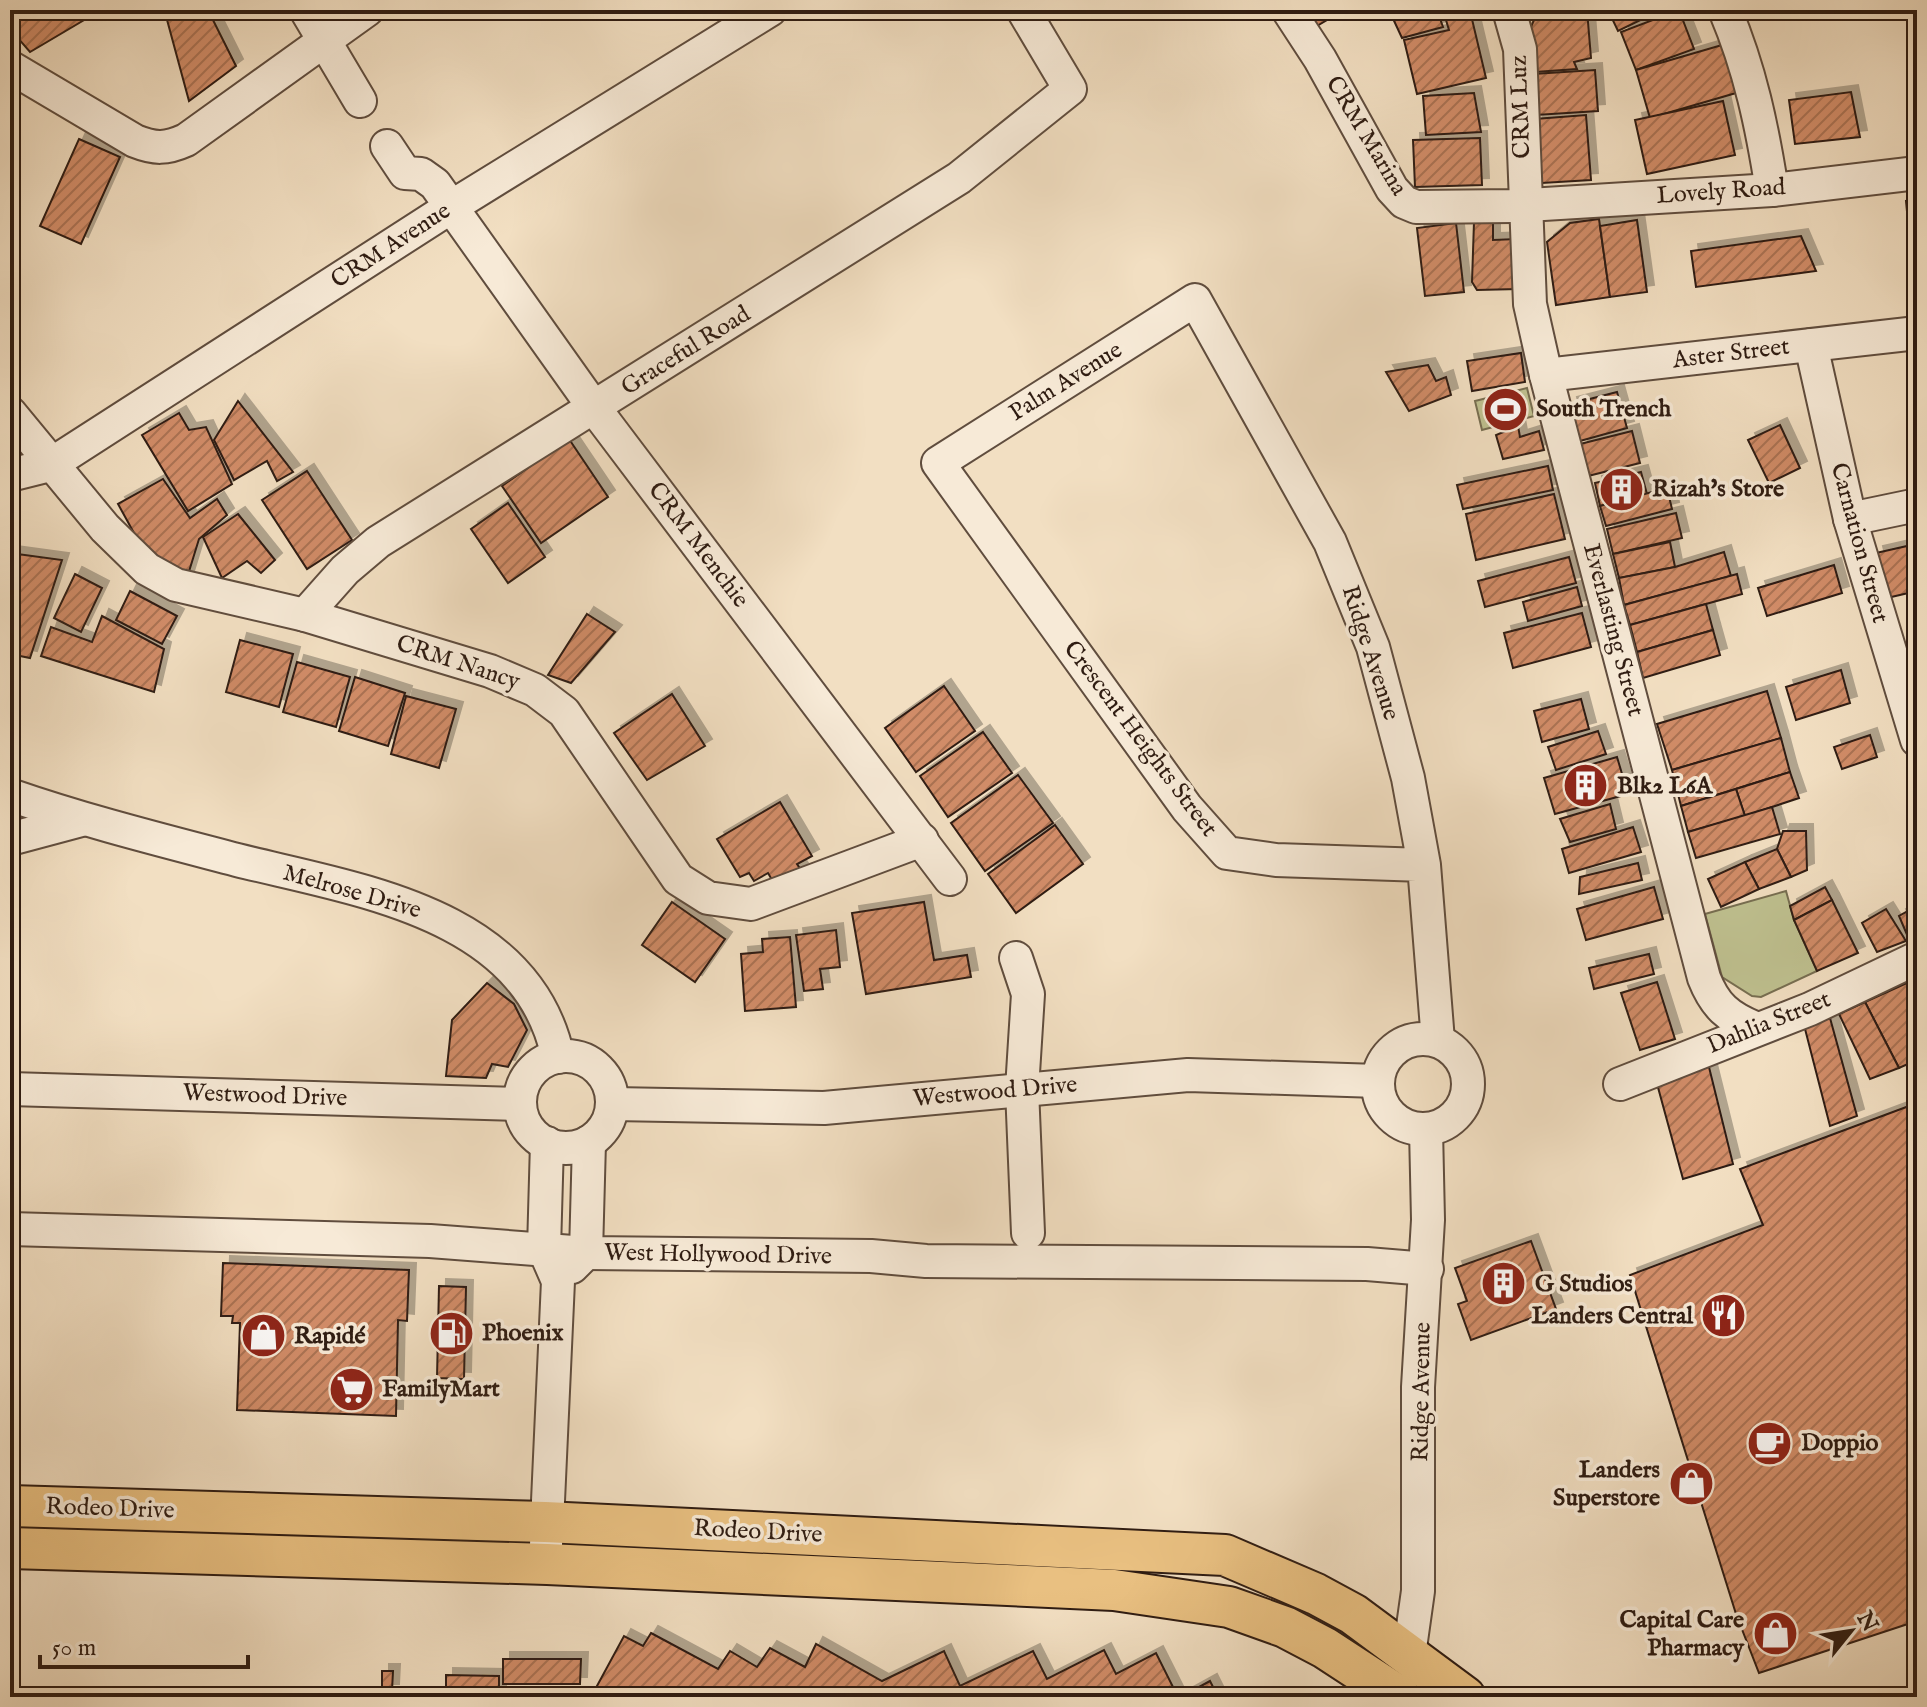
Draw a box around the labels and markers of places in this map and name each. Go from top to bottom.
sports icon: South Trench [1481,385,1529,433]
place label: South Trench [1536,394,1671,425]
building icon: Rizah's Store [1597,465,1645,513]
place label: Rizah's Store [1652,474,1784,505]
building icon: Blk2 L6A [1562,762,1610,810]
place label: Blk2 L6A [1617,771,1714,802]
building icon: G Studios [1480,1260,1528,1308]
place label: G Studios [1535,1269,1633,1300]
restaurant icon: Landers Central [1700,1292,1748,1340]
place label: Landers Central [1532,1301,1693,1332]
fuel station icon: Phoenix [427,1309,475,1357]
shop icon: Rapidé [239,1312,287,1360]
place label: Phoenix [482,1318,564,1349]
place label: Rapidé [294,1321,366,1352]
supermarket icon: FamilyMart [327,1365,375,1413]
place label: FamilyMart [382,1374,500,1405]
cafe icon: Doppio [1746,1419,1794,1467]
place label: Doppio [1801,1428,1878,1459]
place label: Landers Superstore [1553,1455,1661,1514]
shop icon: Landers Superstore [1667,1460,1715,1508]
place label: Capital Care Pharmacy [1619,1605,1745,1664]
shop icon: Capital Care Pharmacy [1751,1610,1799,1658]

